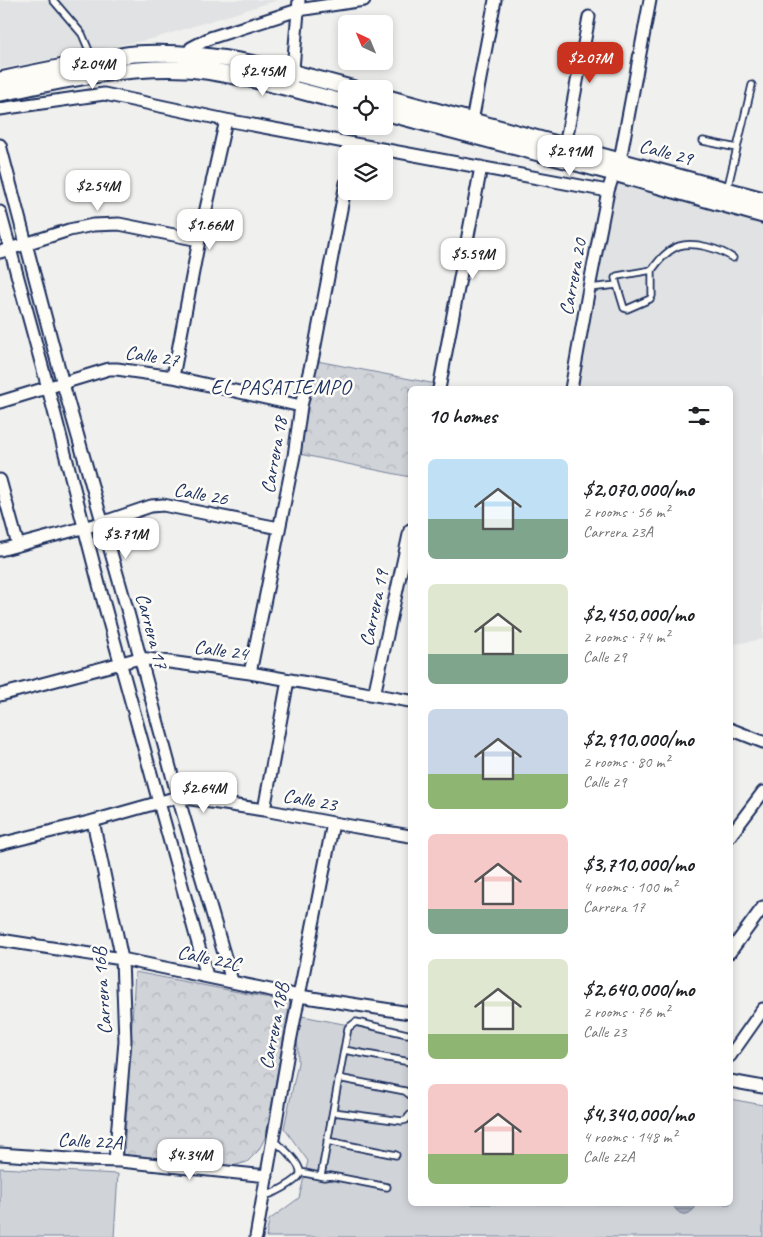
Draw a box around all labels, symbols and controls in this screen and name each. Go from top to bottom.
north arrow [338,15,392,70]
map controls [338,15,393,200]
pin: $2.07M [549,42,631,84]
pin: $2.04M [52,48,134,90]
text: $2.07M [568,48,612,68]
text: $2.04M [71,54,115,74]
pin: $2.45M [222,54,304,97]
text: $2.45M [241,61,285,81]
button: locate [338,80,393,135]
street label: Calle 29 [637,133,697,172]
pin: $2.91M [529,134,611,177]
text: $2.91M [548,141,592,161]
button: layers [338,145,393,200]
pin: $2.54M [57,170,139,212]
text: $2.54M [76,176,120,196]
pin: $1.66M [169,208,251,251]
text: $1.66M [188,215,232,235]
street label: Carrera 20 [553,235,593,317]
pin: $5.59M [432,238,514,280]
text: $5.59M [452,244,494,264]
street label: Calle 27 [123,339,182,373]
district label: EL PASATIEMPO [211,374,353,400]
icon: filters [685,402,713,430]
text: 10 homes [428,403,497,429]
street label: Carrera 18 [255,413,293,495]
text: $2,070,000/mo [583,476,694,502]
street label: Calle 26 [172,477,231,512]
icon: home [468,479,528,539]
text: 2 rooms · 56 m² [583,502,669,522]
pin: $3.71M [85,518,167,560]
text: Carrera 23A [583,522,653,542]
text: $3.71M [104,524,148,544]
street label: Carrera 19 [354,566,395,648]
street label: Carrera 17 [130,590,174,673]
text: $2,450,000/mo [583,601,693,627]
icon: home [468,604,528,664]
text: 2 rooms · 74 m² [583,627,669,647]
street label: Calle 24 [192,634,252,666]
text: Calle 29 [583,647,626,667]
text: $2,910,000/mo [583,726,694,752]
icon: home [468,729,528,789]
text: 2 rooms · 80 m² [583,752,669,772]
pin: $2.64M [163,772,245,814]
text: Calle 29 [583,772,626,792]
text: $2.64M [182,778,226,798]
street label: Calle 23 [281,783,341,818]
text: $3,710,000/mo [583,851,694,877]
icon: home [468,854,528,914]
text: 4 rooms · 100 m² [583,877,677,897]
text: Carrera 17 [583,897,645,917]
street label: Calle 22C [175,939,245,977]
street label: Carrera 16B [86,945,118,1036]
text: $2,640,000/mo [583,976,694,1002]
street label: Carrera 18B [253,979,295,1071]
icon: home [468,979,528,1039]
text: 2 rooms · 76 m² [583,1002,669,1022]
text: Calle 23 [583,1022,626,1042]
text: $4,340,000/mo [583,1101,694,1127]
icon: home [468,1104,528,1164]
street label: Calle 22A [57,1127,124,1155]
text: 4 rooms · 148 m² [583,1127,677,1147]
pin: $4.34M [149,1138,231,1181]
text: $4.34M [168,1145,212,1165]
text: Calle 22A [583,1147,634,1167]

